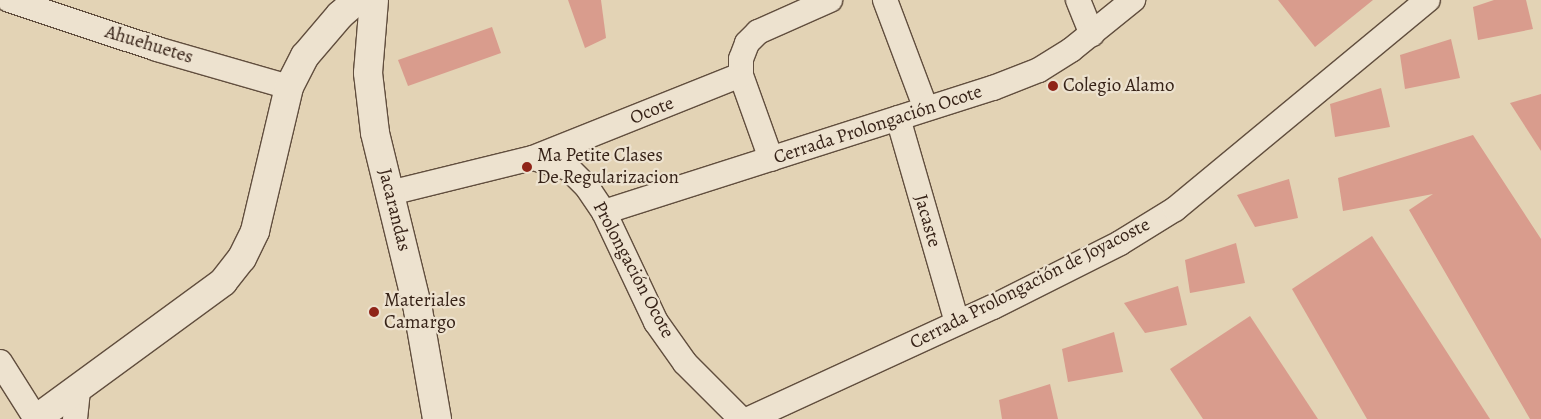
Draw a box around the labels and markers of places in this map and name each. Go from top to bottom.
place label: Colegio Alamo [1063,75,1175,97]
marker: Colegio Alamo [1047,80,1059,92]
place label: Ma Petite Clases De Regularizacion [537,145,679,189]
marker: Ma Petite Clases De Regularizacion [521,161,533,173]
place label: Materiales Camargo [384,290,466,334]
marker: Materiales Camargo [368,306,380,318]

